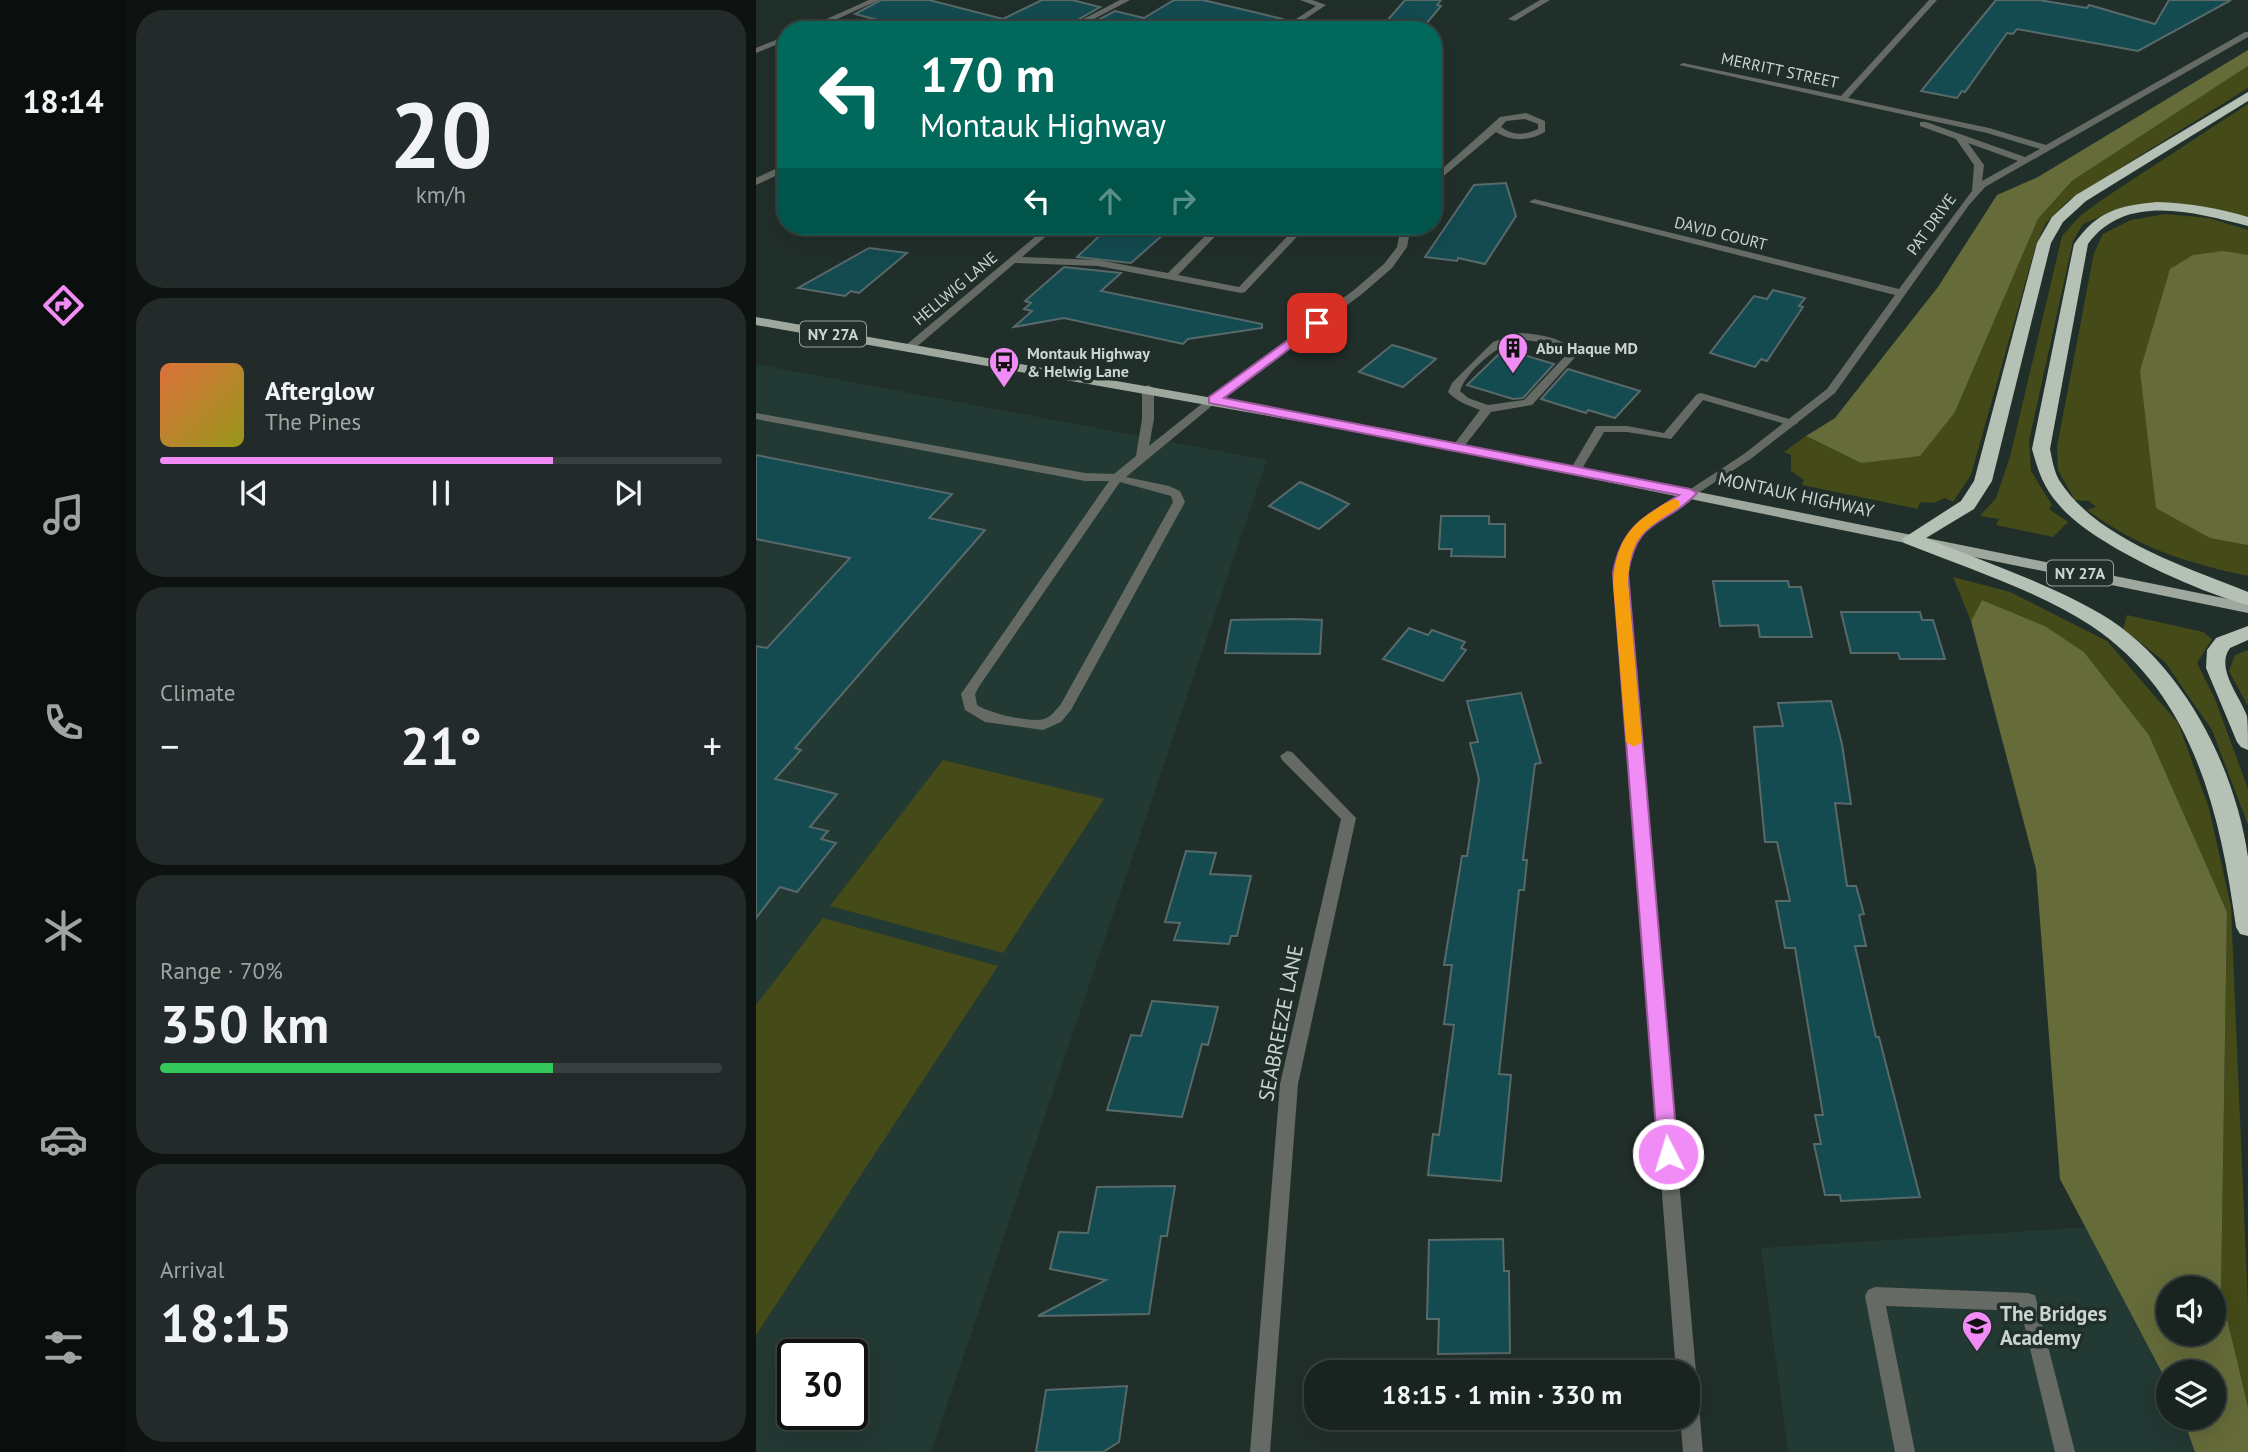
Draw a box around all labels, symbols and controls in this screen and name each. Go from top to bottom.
text: 170 m [920,42,1055,106]
street label: MERRITT STREET [1719,48,1841,92]
icon: left [805,49,896,140]
text: 20 [389,75,493,193]
text: 18:14 [22,80,104,122]
text: Montauk Highway [920,104,1166,146]
text: km/h [416,180,466,209]
icon: left [1018,182,1056,220]
icon: ahead [1091,182,1129,220]
icon: right [1164,182,1202,220]
street label: PAT DRIVE [1902,189,1960,259]
street label: DAVID COURT [1673,212,1769,254]
street label: HELLWIG LANE [909,247,1001,329]
icon: directions [39,281,88,330]
pin [1287,293,1347,353]
icon: arrive [1298,304,1336,342]
road number: NY 27A [800,322,866,346]
building icon: Abu Haque MD [1496,331,1530,375]
place label: Abu Haque MD [1536,338,1638,358]
place label: Montauk Highway & Helwig Lane [1027,343,1150,381]
bus stop icon: Montauk Highway & Helwig Lane [987,345,1021,389]
text: Afterglow [265,374,374,407]
text: The Pines [265,407,361,436]
street label: MONTAUK HIGHWAY [1716,467,1876,522]
icon: previous [235,474,273,512]
icon: pause [422,474,460,512]
icon: next [609,474,647,512]
icon: music [39,490,88,539]
road number: NY 27A [2047,560,2113,586]
text: Climate [160,678,235,707]
icon: phone [39,698,88,747]
text: 21° [400,712,482,779]
text: − [160,721,179,770]
text: + [703,721,722,770]
icon: climate [39,906,88,955]
street label: SEABREEZE LANE [1252,942,1309,1103]
text: Range · 70% [160,956,283,985]
text: 350 km [160,990,329,1057]
icon: car [39,1115,88,1164]
position arrow [1631,1117,1705,1191]
text: Arrival [160,1255,224,1284]
map controls [2156,1276,2226,1430]
button: sound [2156,1276,2226,1346]
text: 18:15 [160,1289,292,1356]
place label: The Bridges Academy [2000,1300,2107,1351]
school or university icon: The Bridges Academy [1960,1309,1994,1353]
icon: filters [39,1323,88,1372]
speed limit sign: 30 [777,1339,868,1430]
button: layers [2156,1360,2226,1430]
text: 18:15 · 1 min · 330 m [1382,1378,1622,1411]

